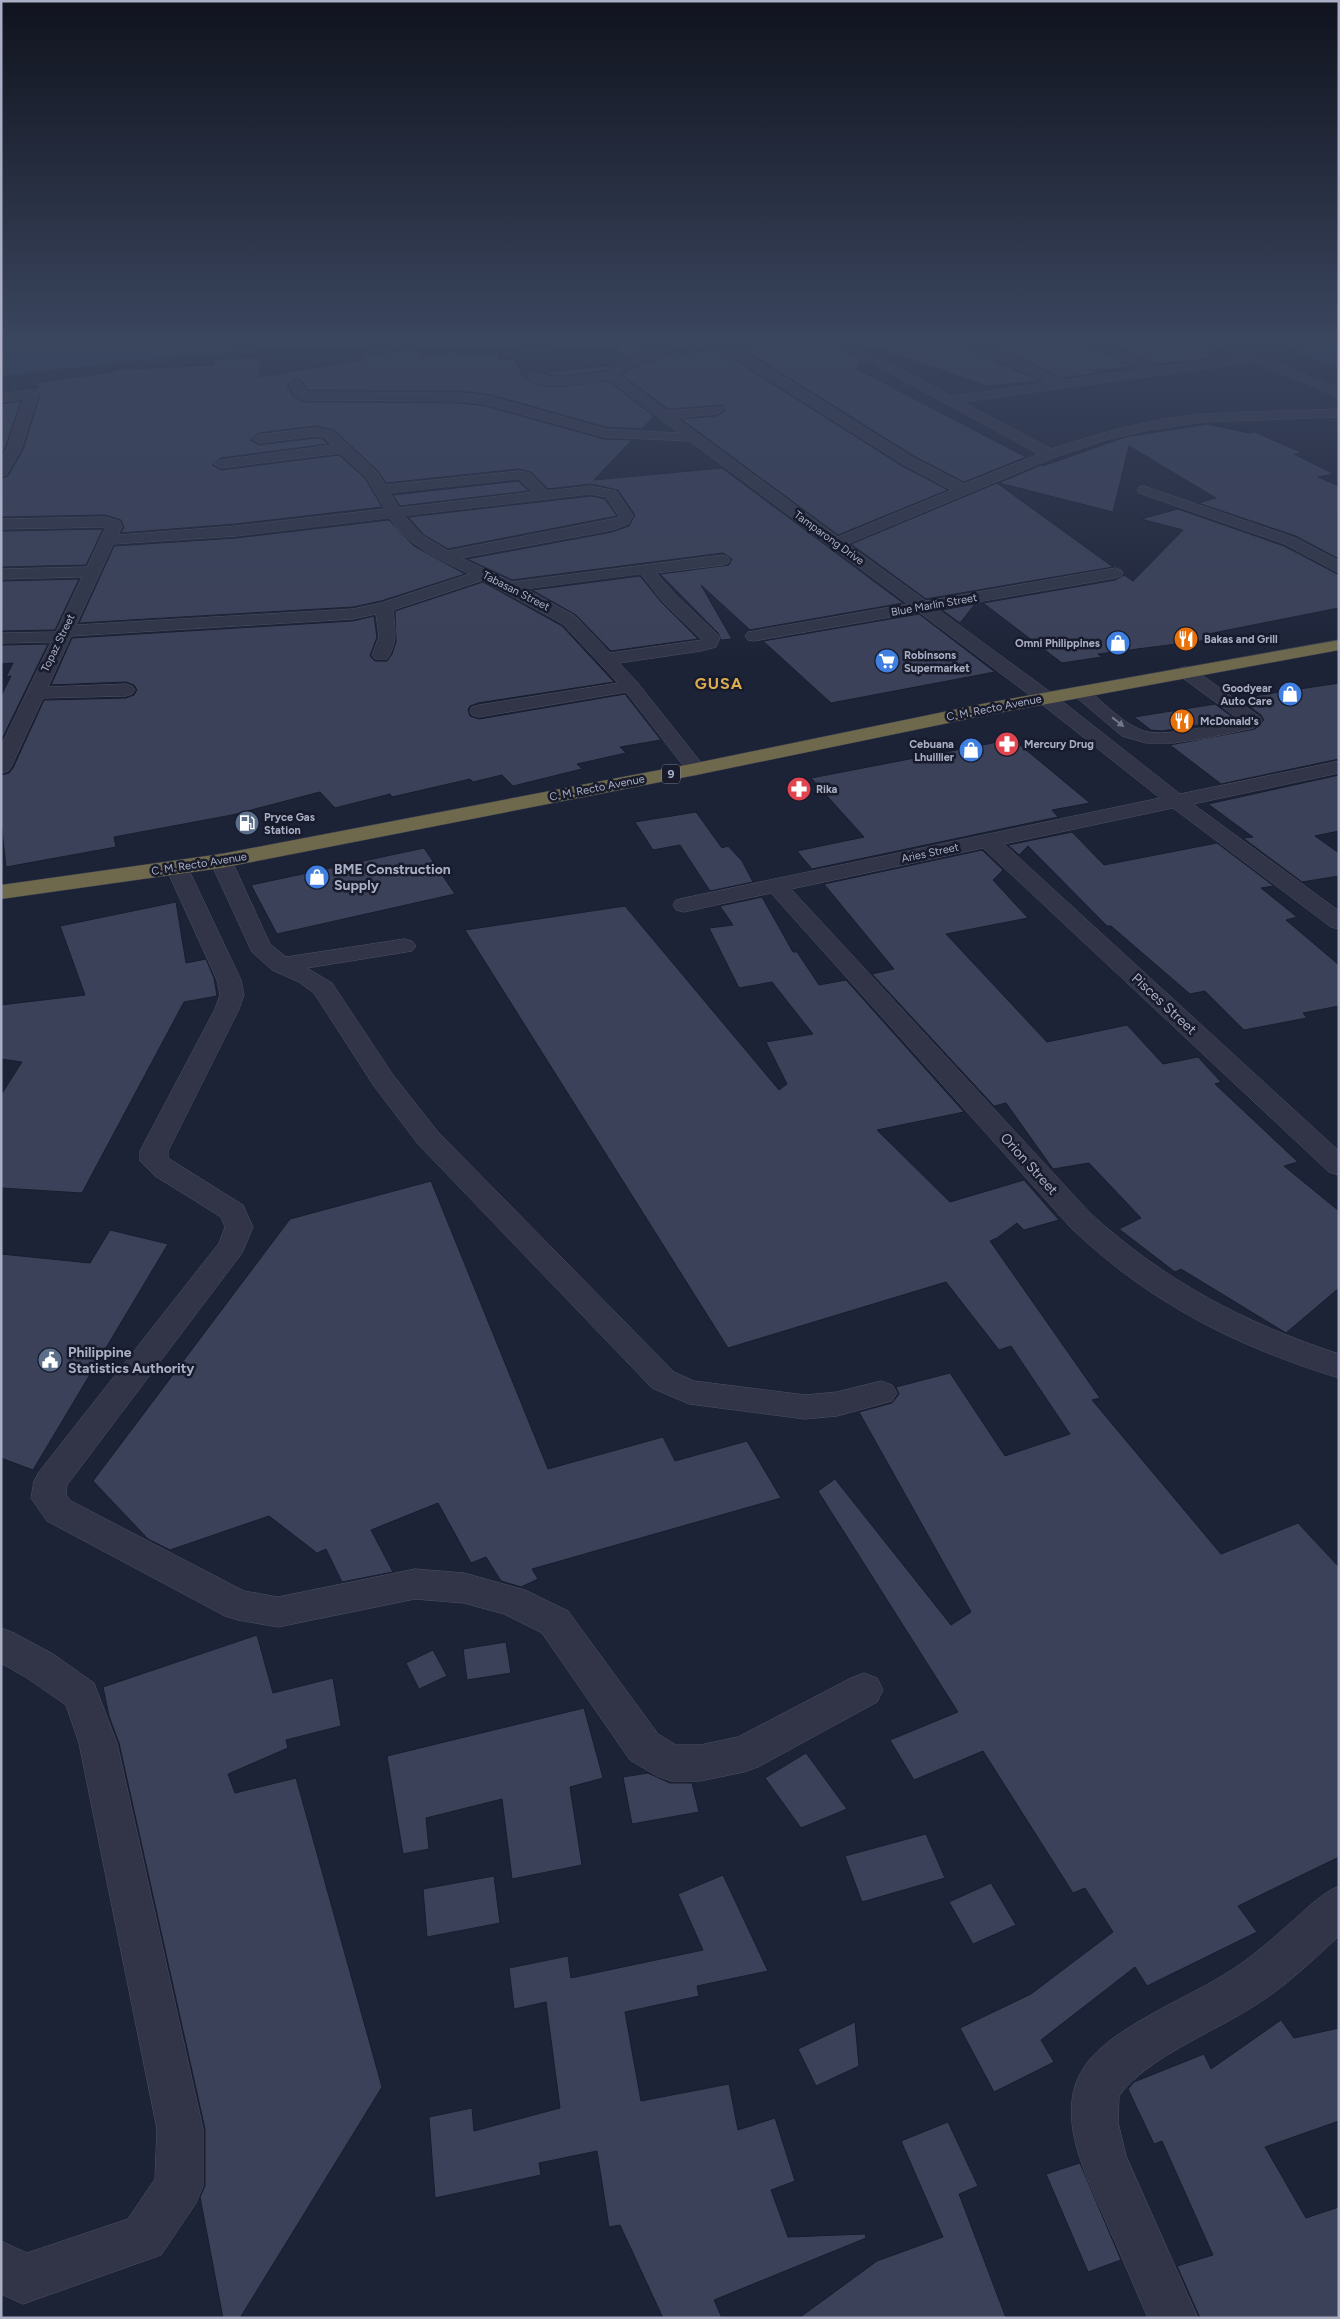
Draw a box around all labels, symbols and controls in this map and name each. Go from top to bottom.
street label: Tamparong Drive [791,508,867,568]
street label: Tabasan Street [480,569,552,613]
street label: Blue Marlin Street [890,591,978,619]
street label: Topaz Street [38,612,78,674]
restaurant icon: Bakas and Grill [1173,626,1199,652]
shop icon: Omni Philippines [1105,630,1131,656]
place label: Bakas and Grill [1204,633,1278,646]
place label: Omni Philippines [1015,637,1100,650]
supermarket icon: Robinsons Supermarket [874,648,900,674]
place label: Robinsons Supermarket [904,649,970,675]
district label: GUSA [695,674,743,693]
shop icon: Goodyear Auto Care [1277,681,1303,707]
place label: Goodyear Auto Care [1220,682,1273,708]
street label: C. M. Recto Avenue [945,692,1043,724]
restaurant icon: McDonald's [1169,708,1195,734]
place label: McDonald's [1200,715,1259,728]
one-way arrow [1111,717,1124,728]
pharmacy icon: Mercury Drug [994,731,1020,757]
shop icon: Cebuana Lhuillier [958,737,984,763]
place label: Cebuana Lhuillier [909,738,955,764]
place label: Mercury Drug [1024,738,1094,751]
road number: 9 [662,764,680,784]
street label: C. M. Recto Avenue [548,772,646,804]
pharmacy icon: Rika [786,776,812,802]
place label: Rika [816,783,838,796]
fuel station icon: Pryce Gas Station [234,810,260,836]
place label: Pryce Gas Station [264,811,315,837]
street label: Aries Street [900,841,960,865]
street label: C. M. Recto Avenue [150,850,248,878]
place label: BME Construction Supply [334,861,451,894]
shop icon: BME Construction Supply [304,864,330,890]
street label: Pisces Street [1128,970,1200,1038]
street label: Orion Street [997,1130,1061,1198]
place label: Philippine Statistics Authority [68,1344,195,1377]
public building icon: Philippine Statistics Authority [37,1347,63,1373]

